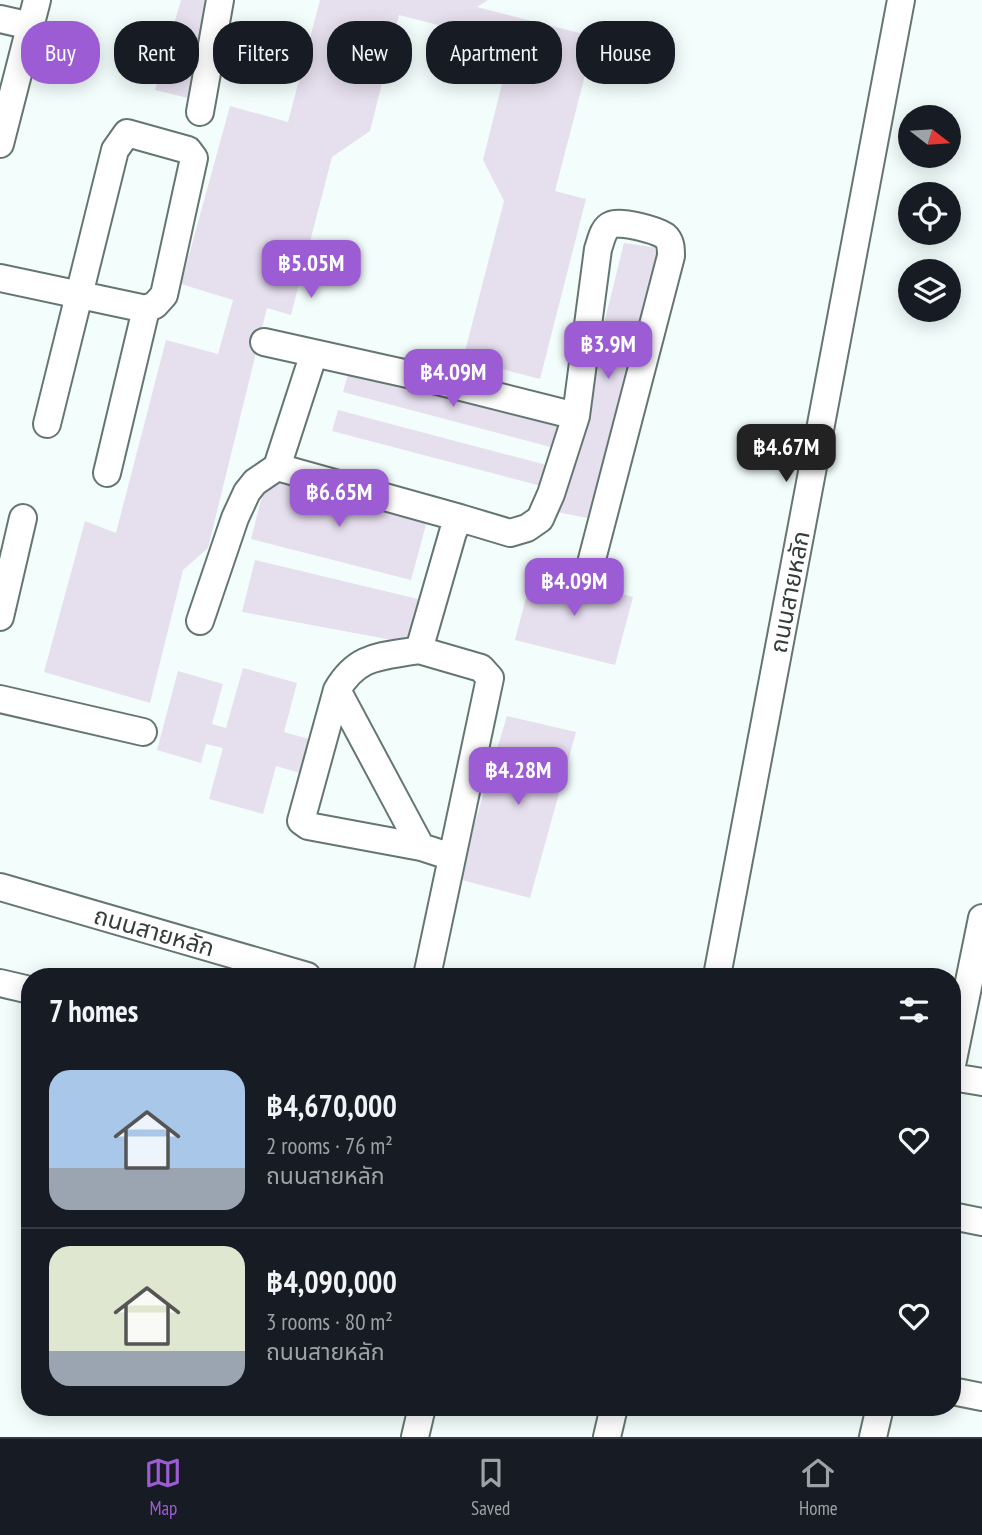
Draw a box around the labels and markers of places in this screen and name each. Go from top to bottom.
pin: ฿5.05M [254,240,368,300]
pin: ฿3.9M [559,322,657,381]
pin: ฿4.09M [396,350,510,409]
pin: ฿4.67M [729,424,843,484]
pin: ฿6.65M [282,470,396,529]
pin: ฿4.09M [517,558,631,618]
pin: ฿4.28M [461,748,575,807]

